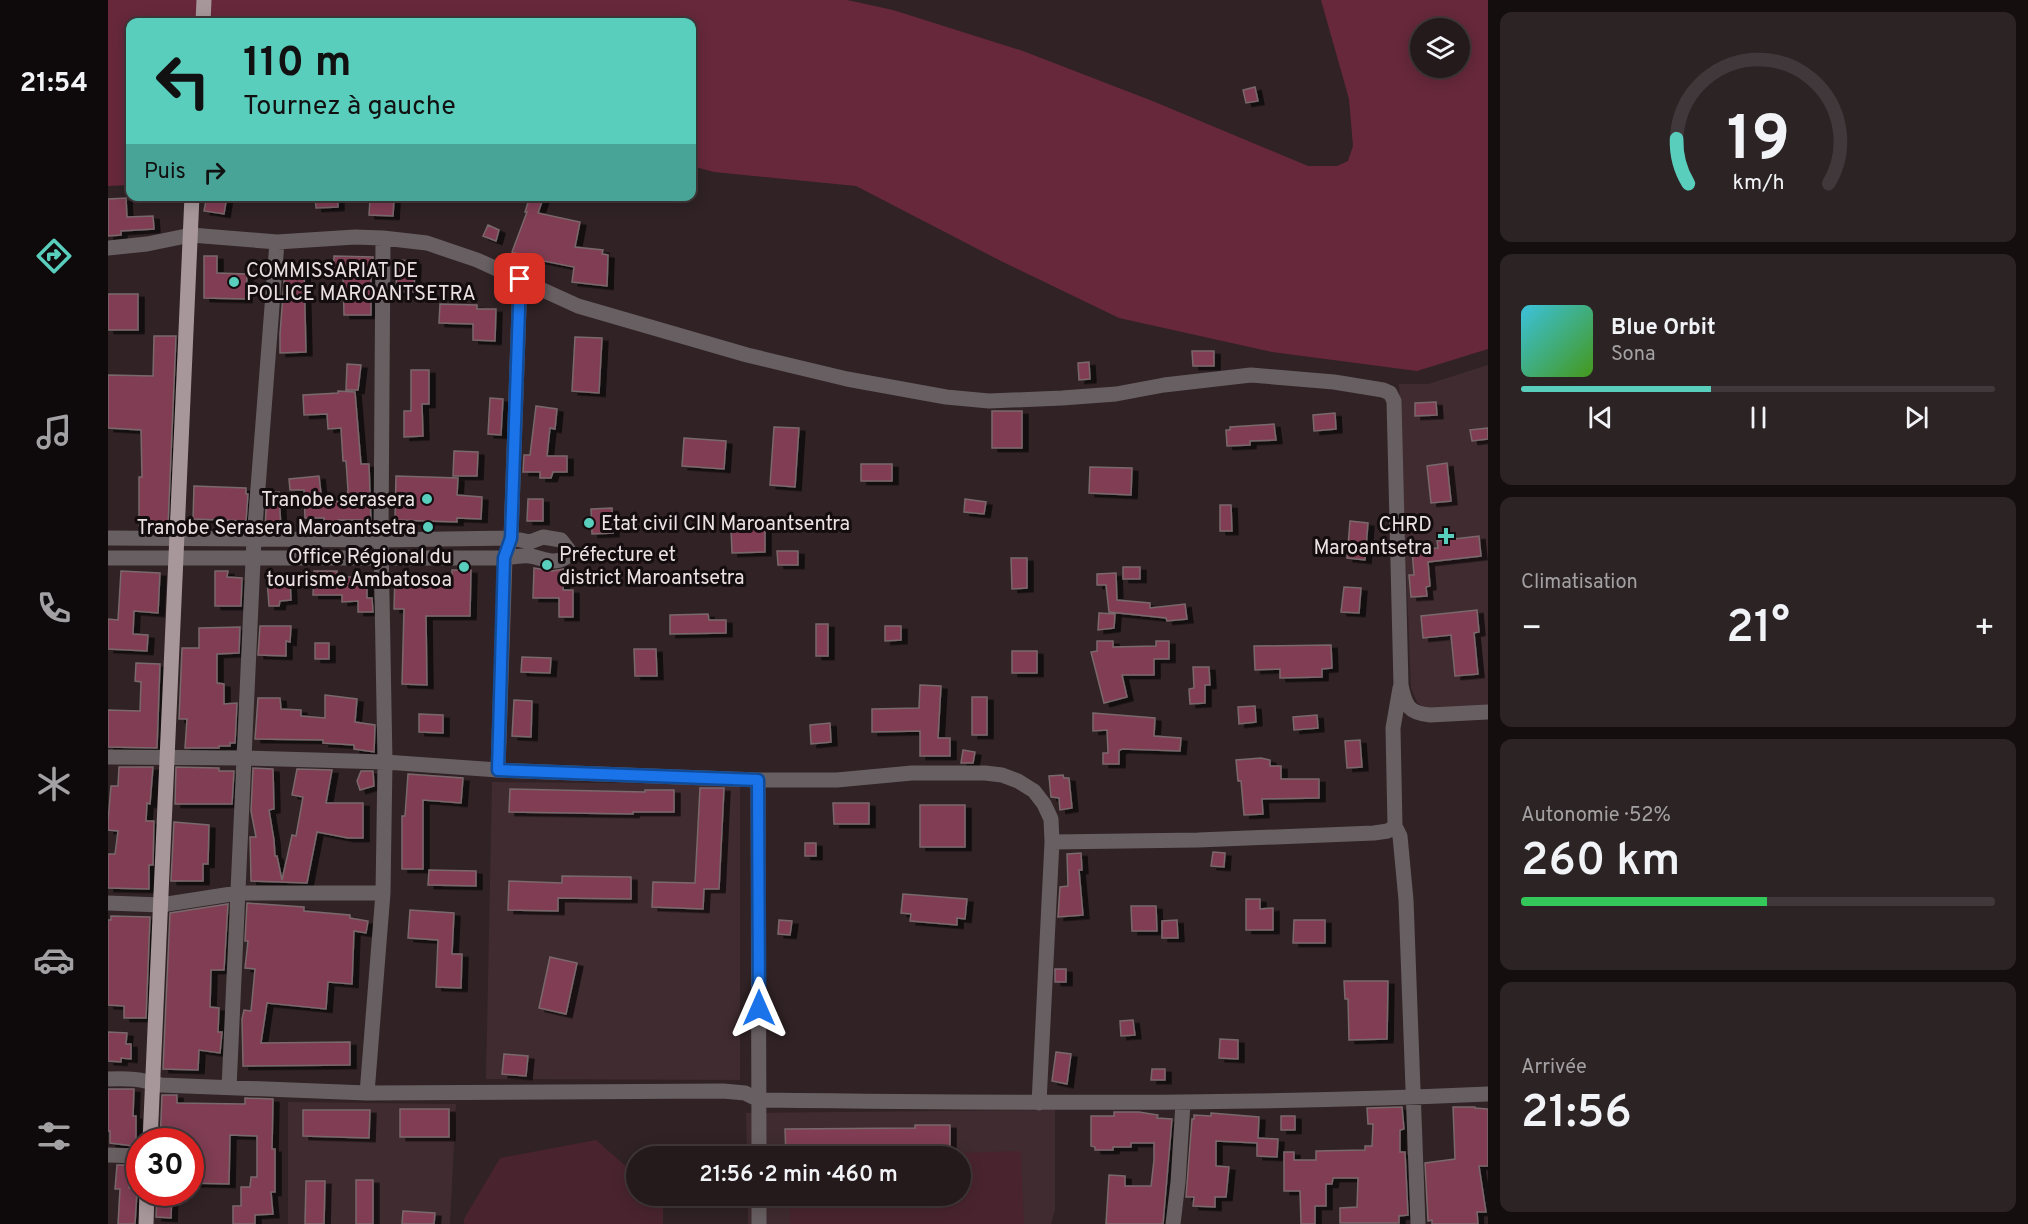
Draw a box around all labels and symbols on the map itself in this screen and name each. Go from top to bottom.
pin [494,253,545,304]
place label: COMMISSARIAT DE POLICE MAROANTSETRA [246,259,476,308]
marker: COMMISSARIAT DE POLICE MAROANTSETRA [227,275,241,289]
place label: Tranobe serasera [261,488,415,514]
marker: Tranobe serasera [420,492,434,506]
place label: Etat civil CIN Maroantsentra [601,512,850,538]
place label: CHRD Maroantsetra [1314,513,1432,562]
place label: Tranobe Serasera Maroantsetra [136,516,416,542]
marker: Etat civil CIN Maroantsentra [582,516,596,530]
marker: Tranobe Serasera Maroantsetra [421,520,435,534]
marker: CHRD Maroantsetra [1437,527,1455,545]
place label: Préfecture et district Maroantsetra [559,543,745,592]
place label: Office Régional du tourisme Ambatosoa [266,545,452,594]
marker: Préfecture et district Maroantsetra [540,558,554,572]
marker: Office Régional du tourisme Ambatosoa [457,560,471,574]
position arrow [727,976,791,1040]
speed limit sign: 30 [126,1128,204,1206]

